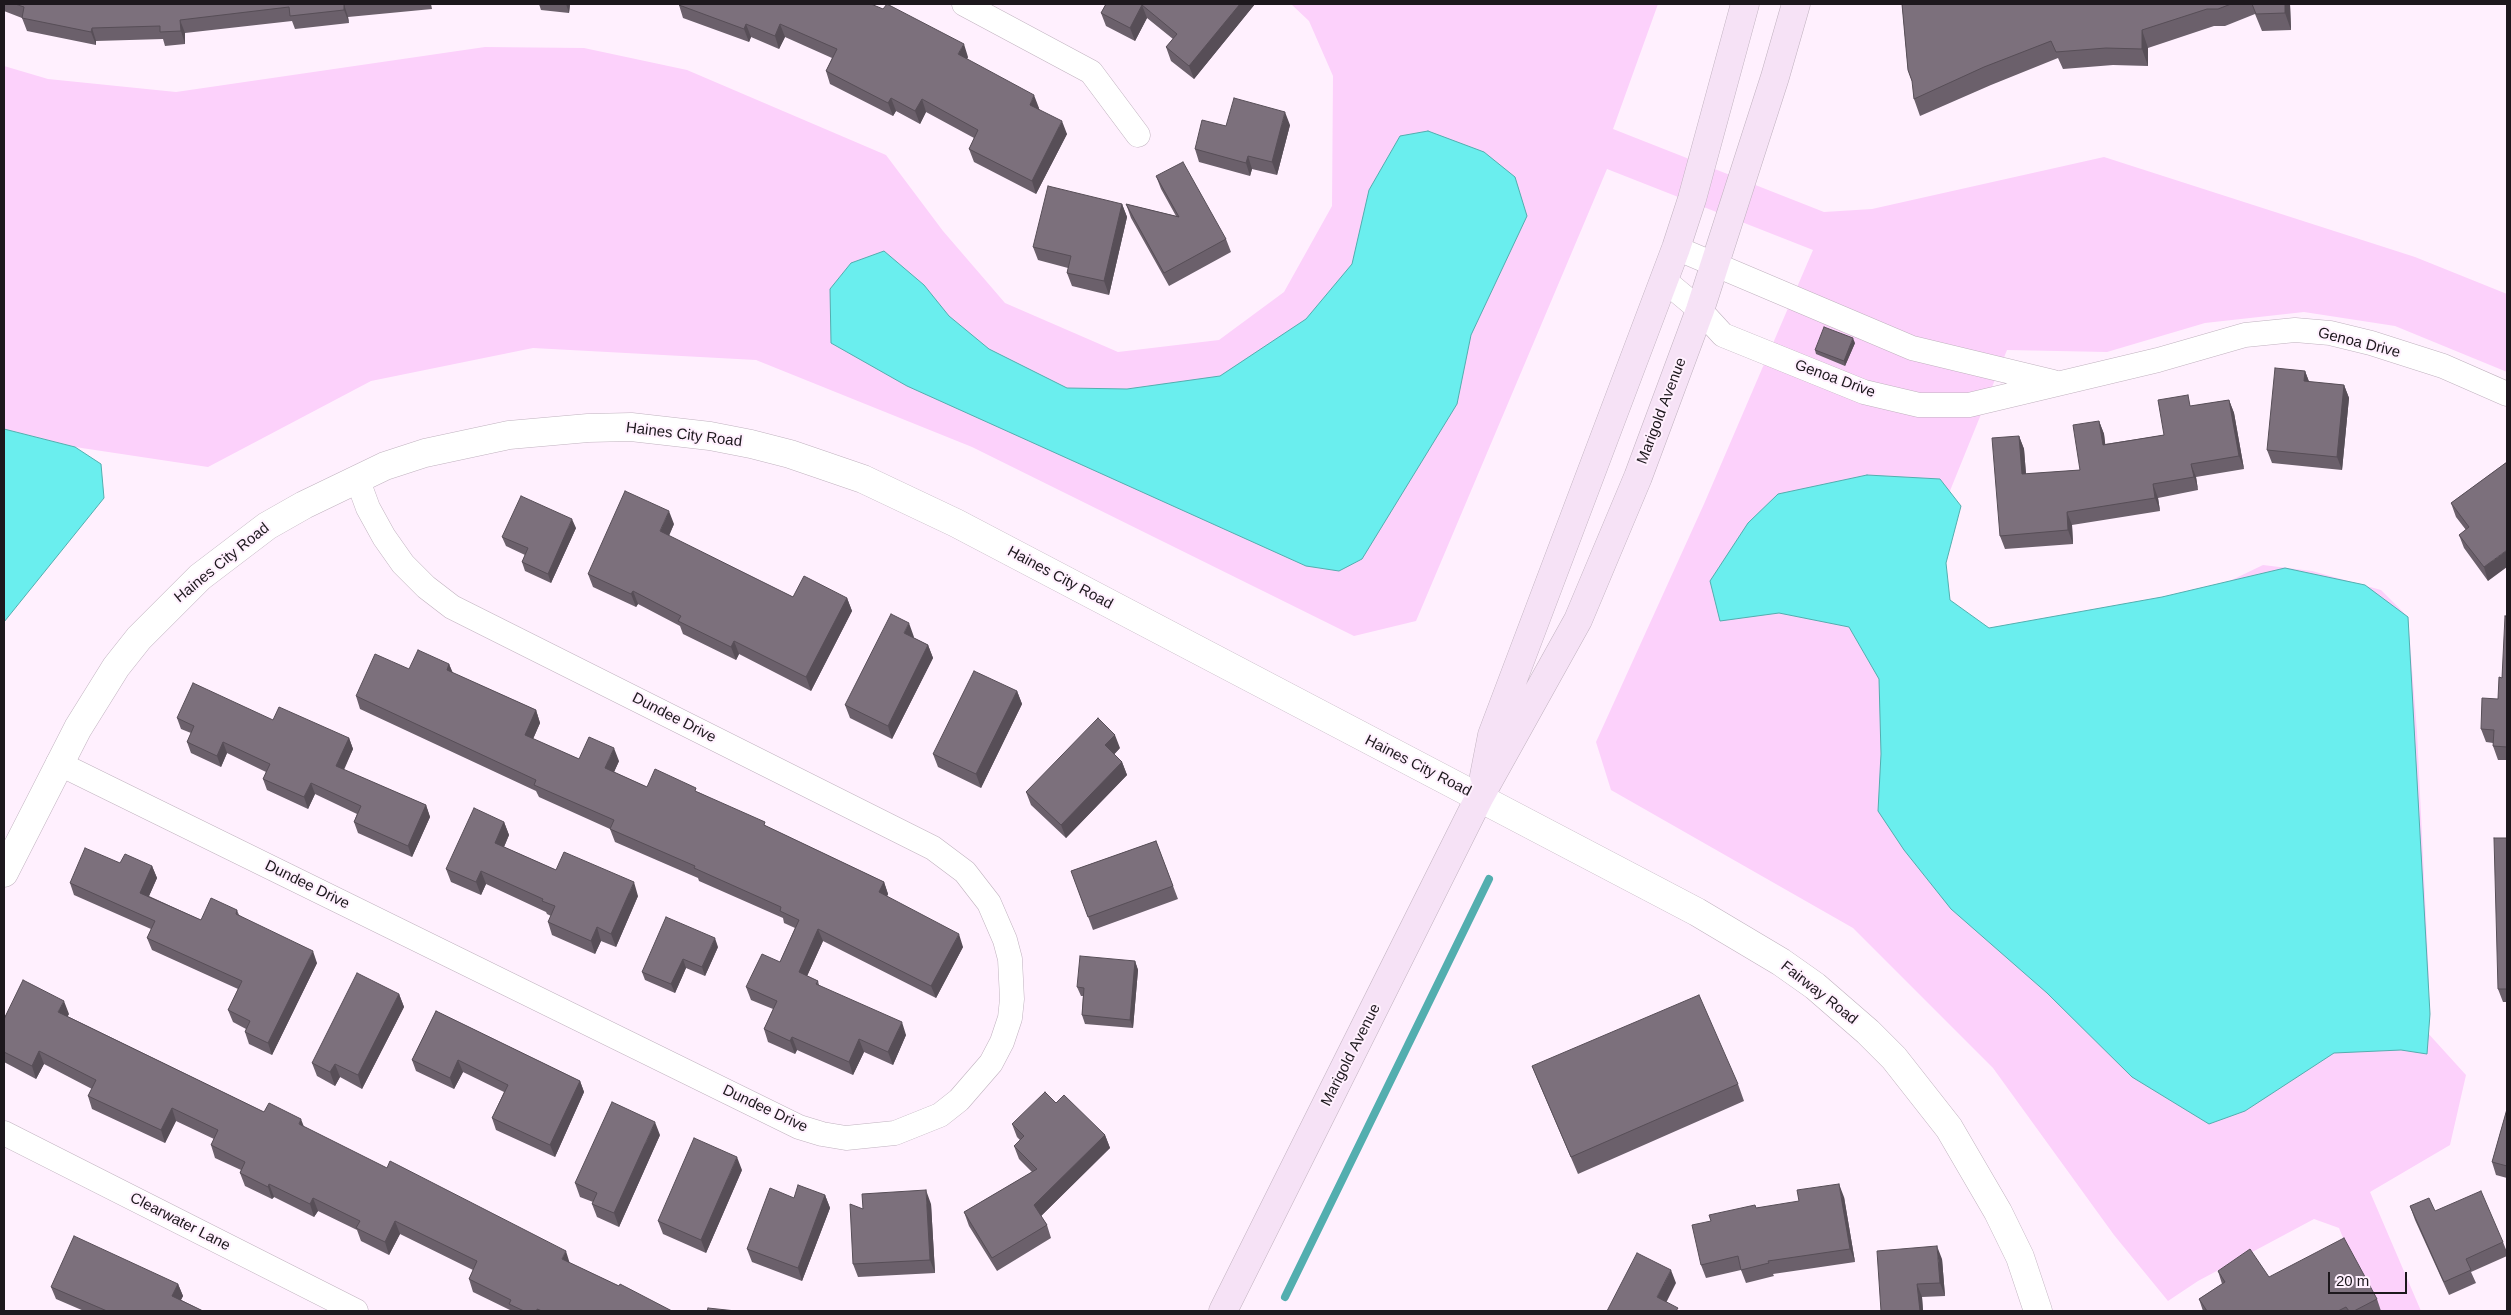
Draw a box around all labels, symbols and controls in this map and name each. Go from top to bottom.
street label: Genoa Drive [2316,324,2402,362]
street label: Marigold Avenue [1633,355,1691,467]
street label: Genoa Drive [1792,356,1878,402]
street label: Haines City Road [625,419,743,451]
street label: Haines City Road [171,519,273,607]
street label: Haines City Road [1004,543,1116,613]
street label: Dundee Drive [629,689,719,747]
street label: Haines City Road [1362,731,1474,801]
street label: Dundee Drive [262,857,352,913]
street label: Fairway Road [1777,957,1861,1029]
street label: Marigold Avenue [1317,1001,1385,1109]
street label: Dundee Drive [720,1081,810,1137]
street label: Clearwater Lane [127,1189,233,1255]
scale bar [2331,1262,2410,1294]
text: 20 m [2336,1272,2369,1289]

